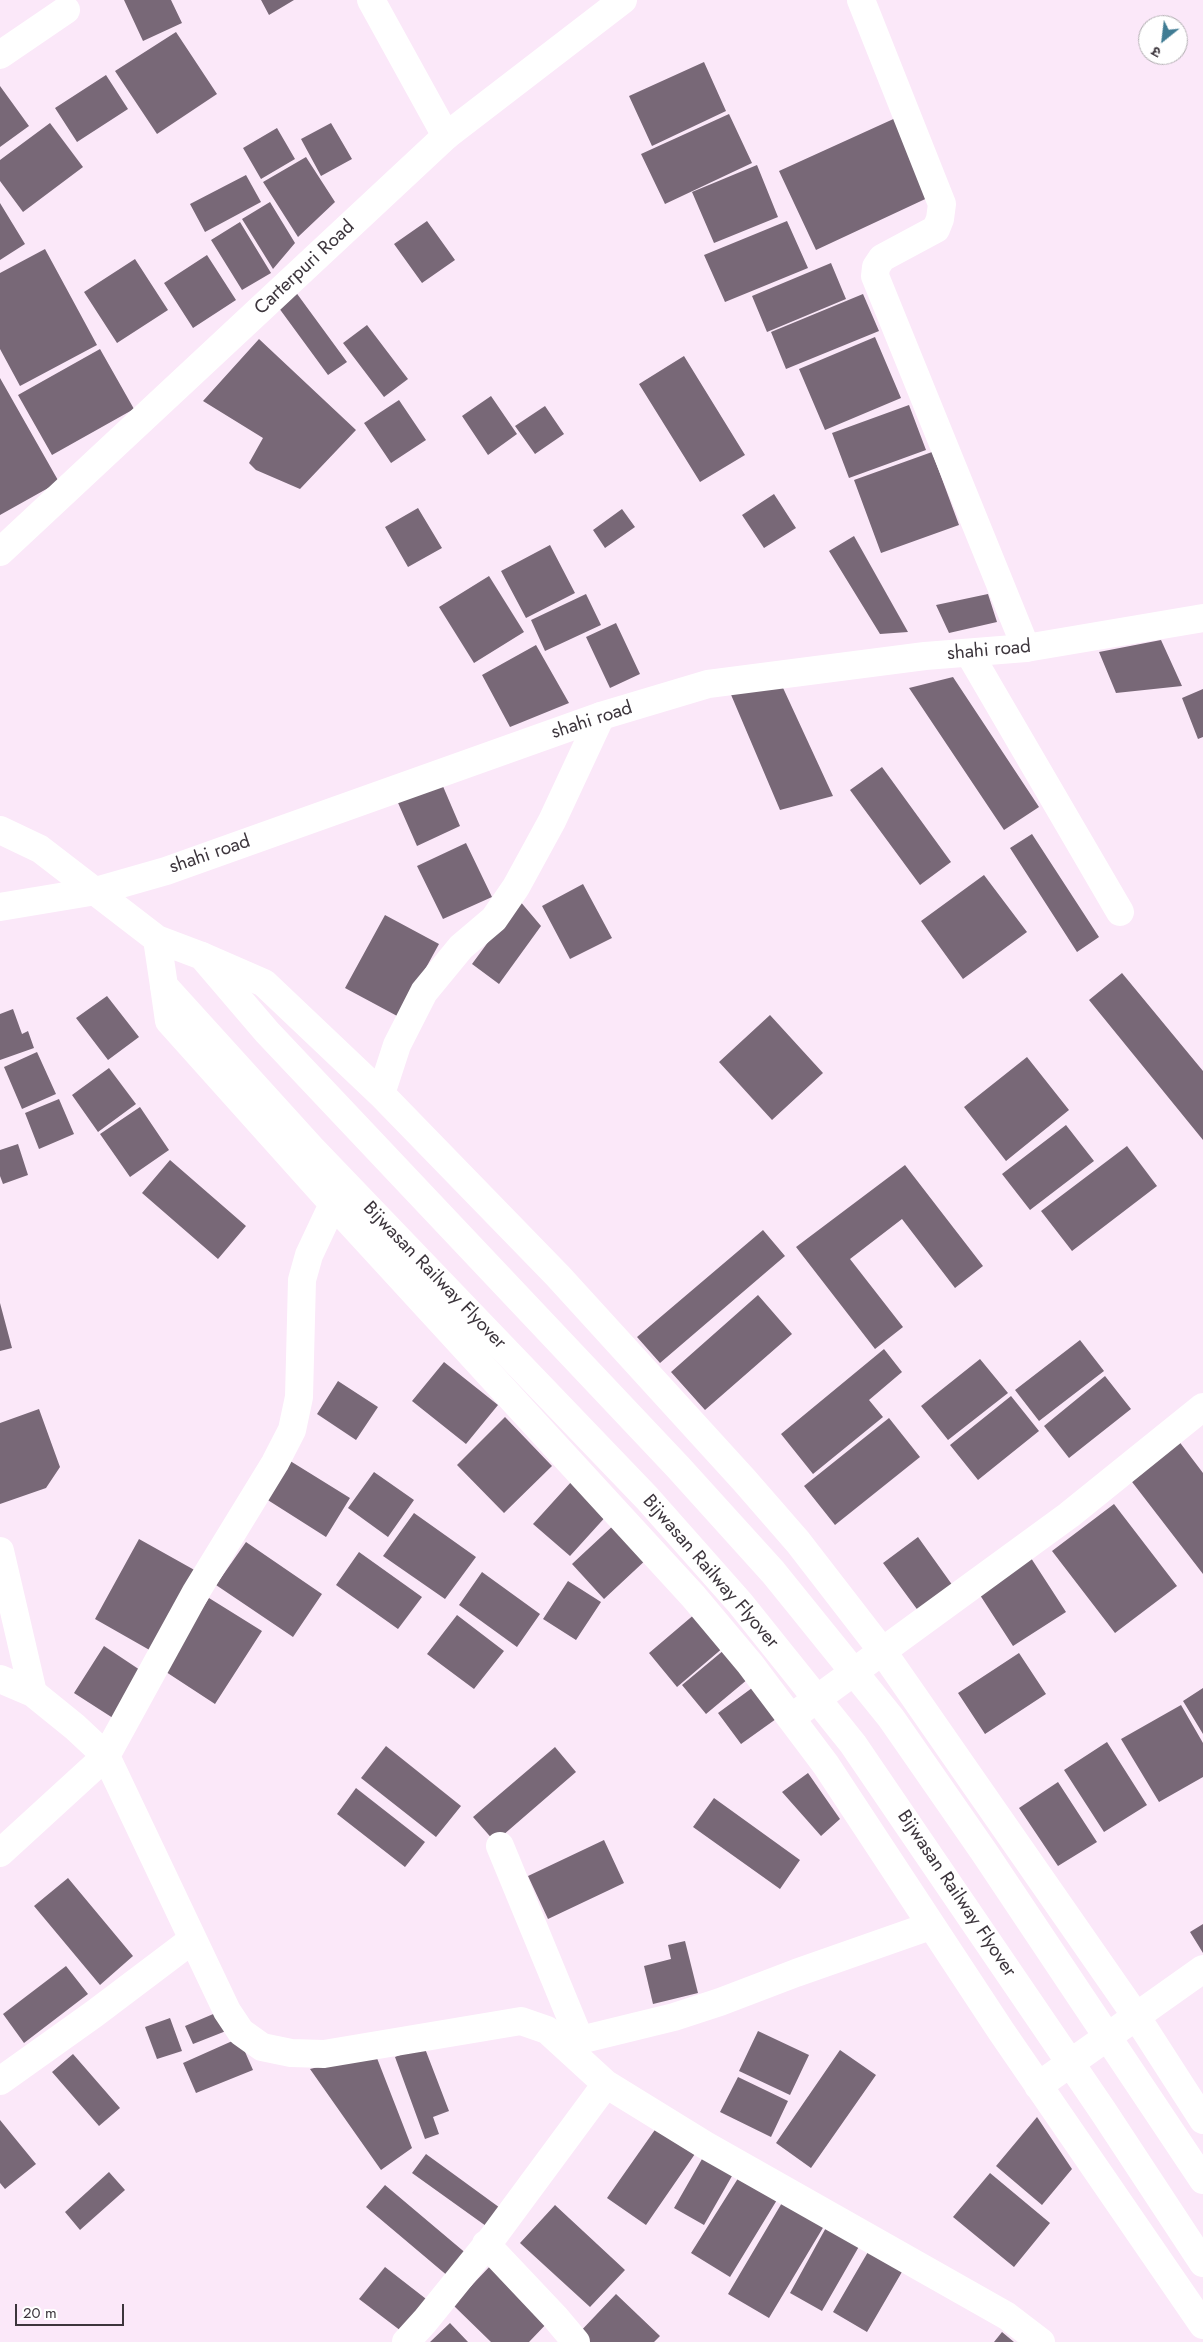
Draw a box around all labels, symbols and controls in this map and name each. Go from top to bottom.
north arrow [1138,15,1188,65]
text: उ [1148,42,1165,63]
street label: Carterpuri Road [250,216,360,320]
street label: shahi road [946,636,1032,666]
street label: shahi road [549,697,635,745]
street label: shahi road [167,831,253,879]
street label: Bijwasan Railway Flyover [358,1197,510,1355]
street label: Bijwasan Railway Flyover [637,1490,783,1654]
street label: Bijwasan Railway Flyover [892,1806,1020,1982]
scale bar [18,2294,126,2326]
text: 20 m [23,2302,57,2324]

